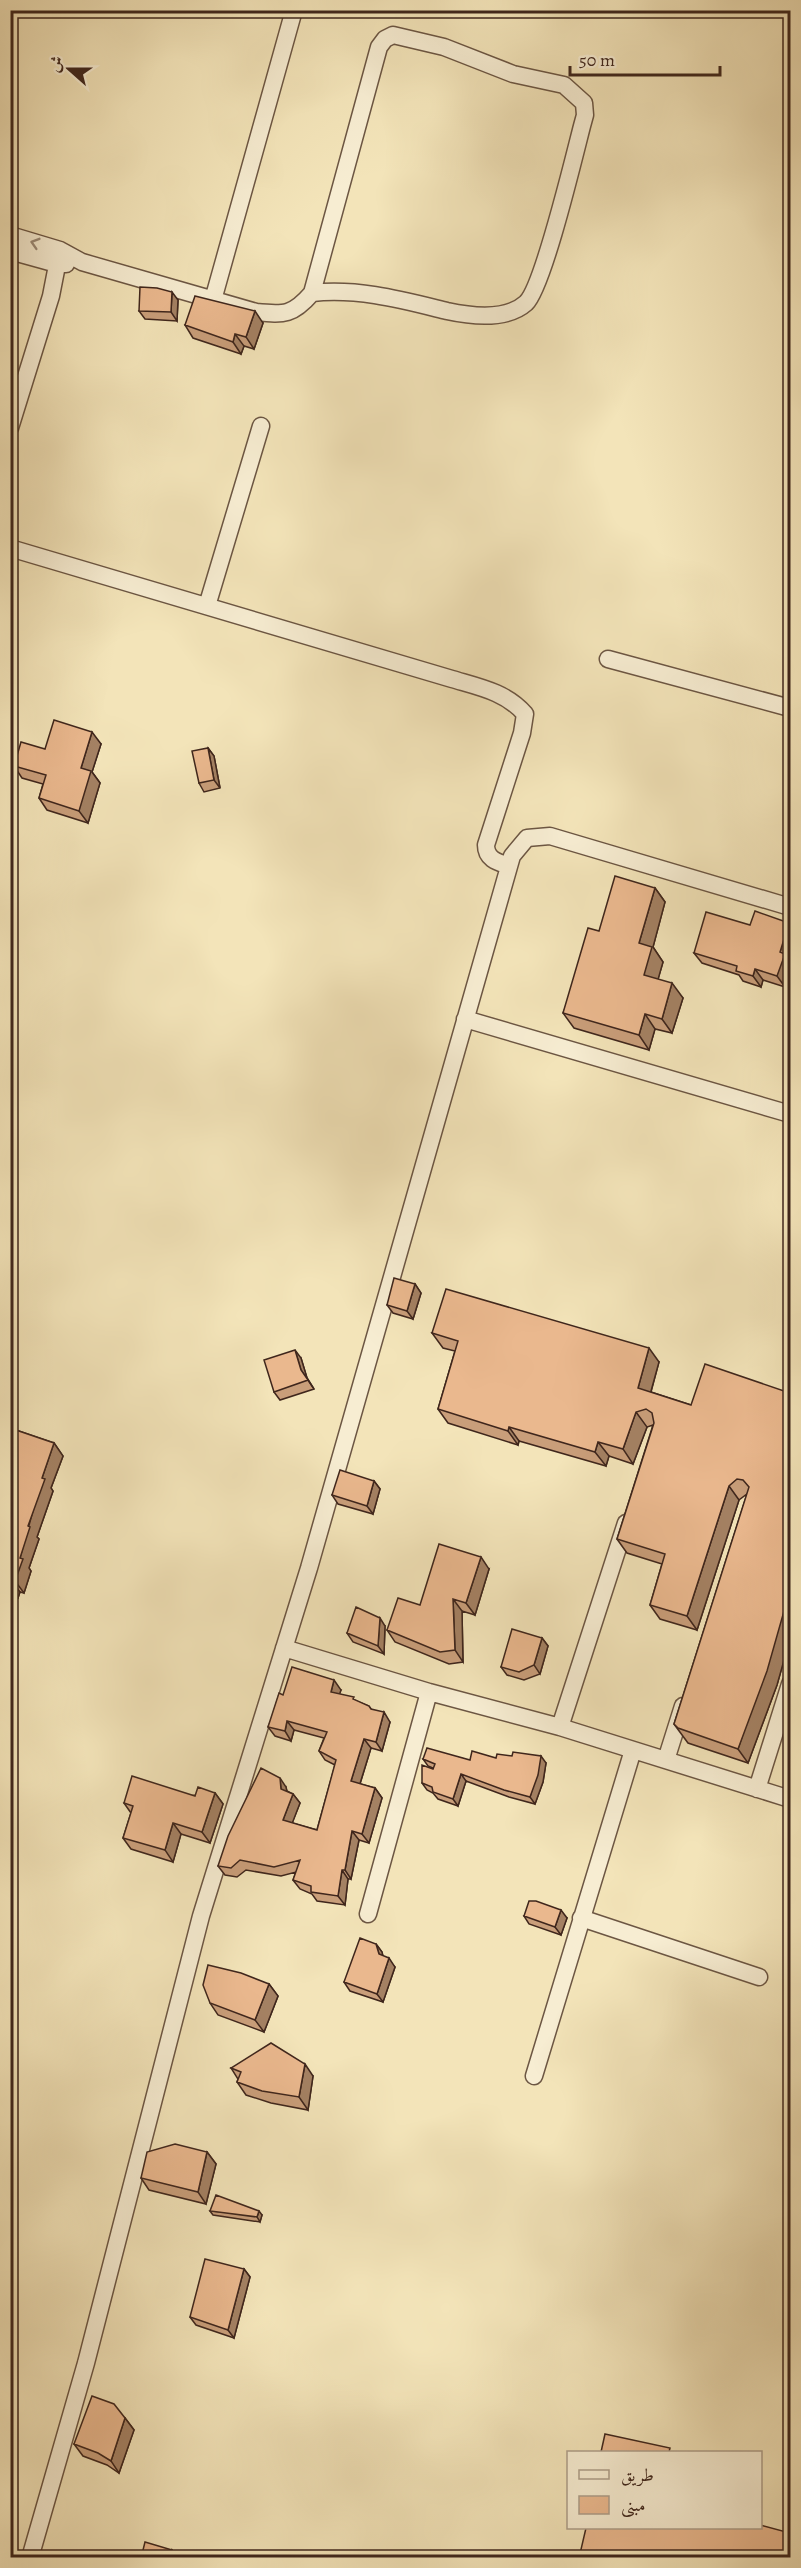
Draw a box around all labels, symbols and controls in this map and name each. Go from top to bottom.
north arrow [39,39,99,99]
scale bar [570,39,720,77]
text: 50 m [579,48,615,72]
text: ش [43,53,69,75]
one-way arrow [30,238,41,250]
legend [567,2451,762,2529]
text: طريق [621,2463,654,2487]
text: مبنى [621,2493,646,2518]

